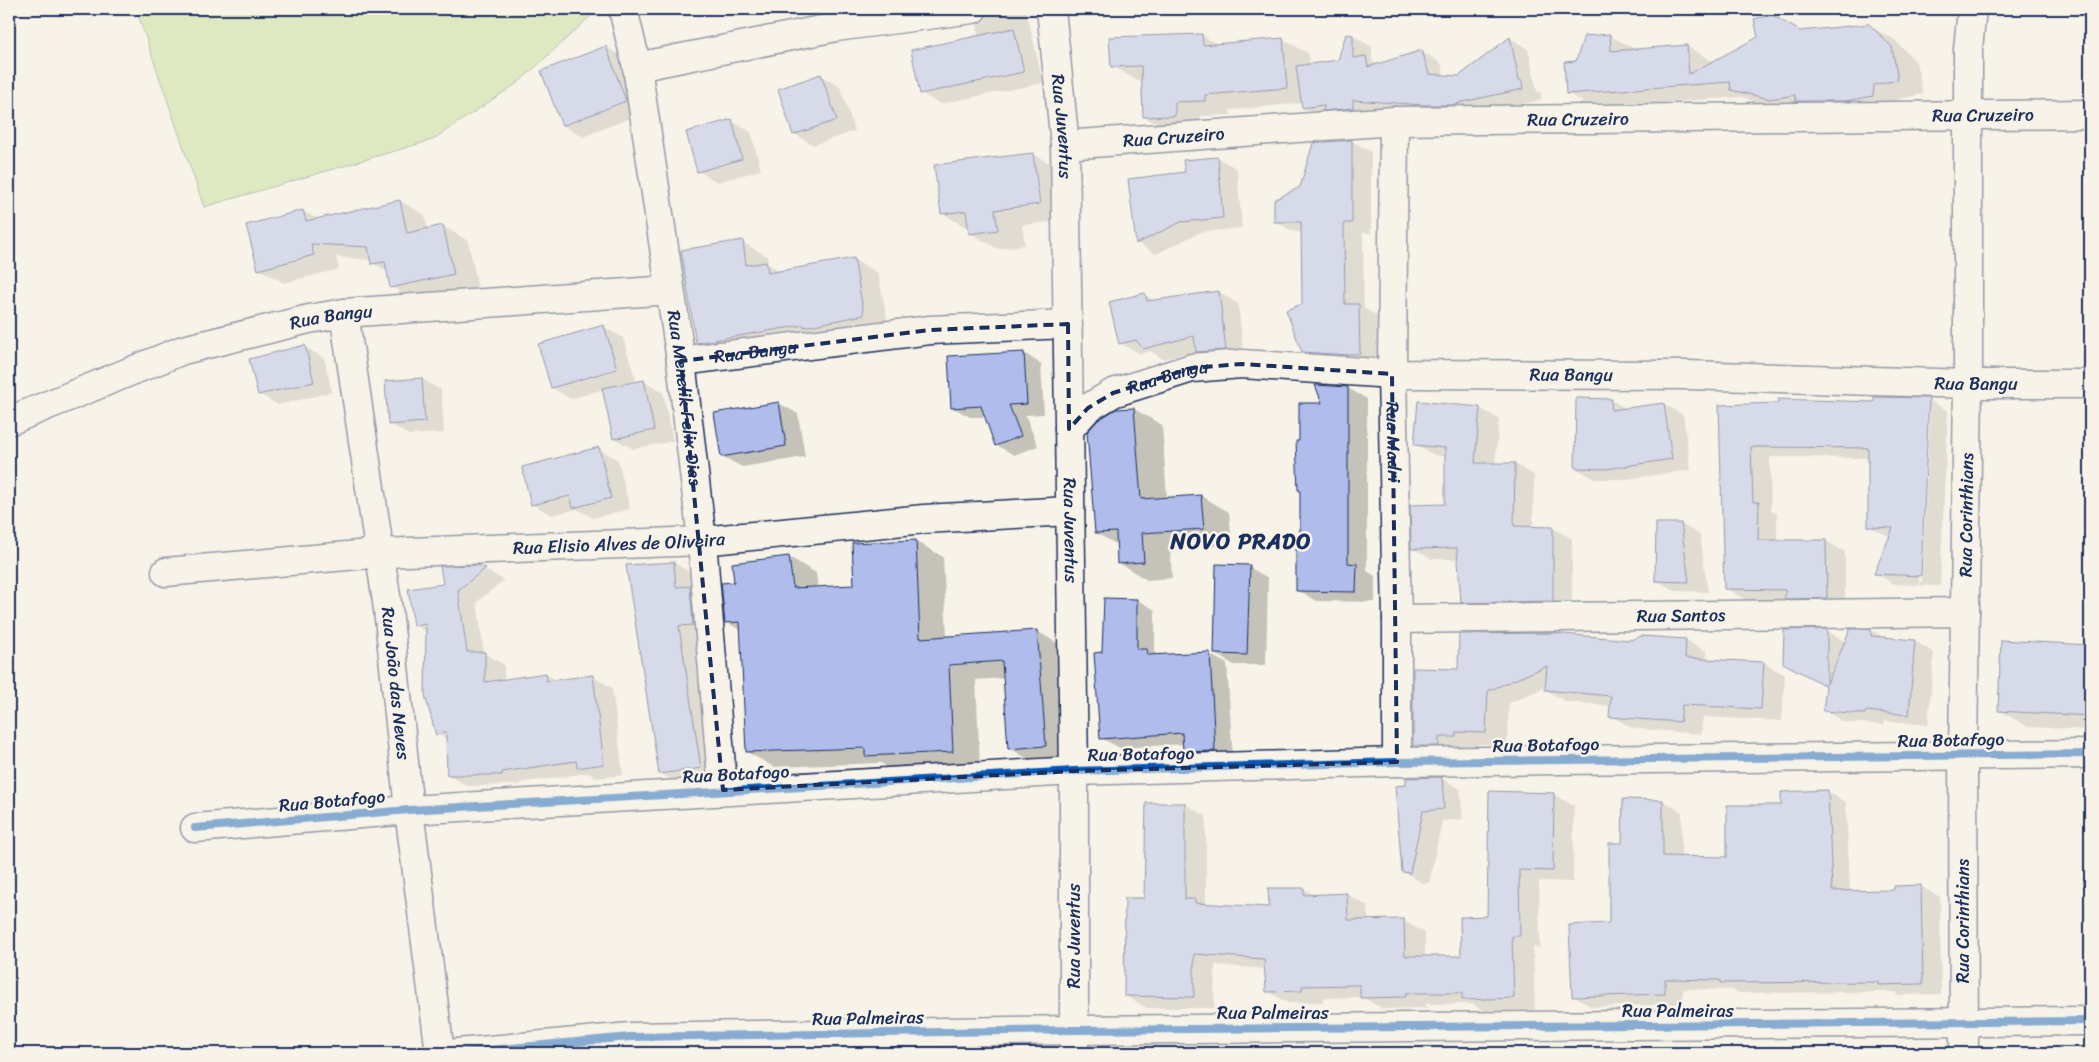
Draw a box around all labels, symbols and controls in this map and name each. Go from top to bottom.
street label: Rua Juventus [1042,73,1081,180]
street label: Rua Cruzeiro [1932,99,2034,132]
street label: Rua Cruzeiro [1527,103,1629,136]
street label: Rua Cruzeiro [1122,117,1226,157]
street label: Rua Bangu [286,295,374,339]
street label: Rua Menelik Felix Dias [658,308,711,488]
street label: Rua Bangu [712,331,799,373]
street label: Rua Bangu [1123,351,1210,403]
street label: Rua Bangu [1529,358,1613,391]
street label: Rua Bangu [1934,367,2018,400]
street label: Rua Madri [1377,401,1410,484]
street label: Rua Corinthians [1949,452,1983,577]
street label: Rua Juventus [1054,478,1087,584]
district label: NOVO PRADO [1169,522,1312,561]
street label: Rua Elisio Alves de Oliveira [512,523,727,564]
street label: Rua Santos [1636,599,1726,632]
street label: Rua João das Neves [372,605,420,762]
street label: Rua Botafogo [1897,723,2005,757]
street label: Rua Botafogo [1492,728,1600,762]
street label: Rua Botafogo [1087,737,1195,771]
street label: Rua Botafogo [682,755,790,793]
street label: Rua Botafogo [278,780,387,822]
street label: Rua Corinthians [1947,858,1979,983]
street label: Rua Juventus [1058,883,1090,988]
street label: Rua Palmeiras [1622,995,1735,1027]
street label: Rua Palmeiras [1217,997,1330,1029]
street label: Rua Palmeiras [812,1001,925,1035]

